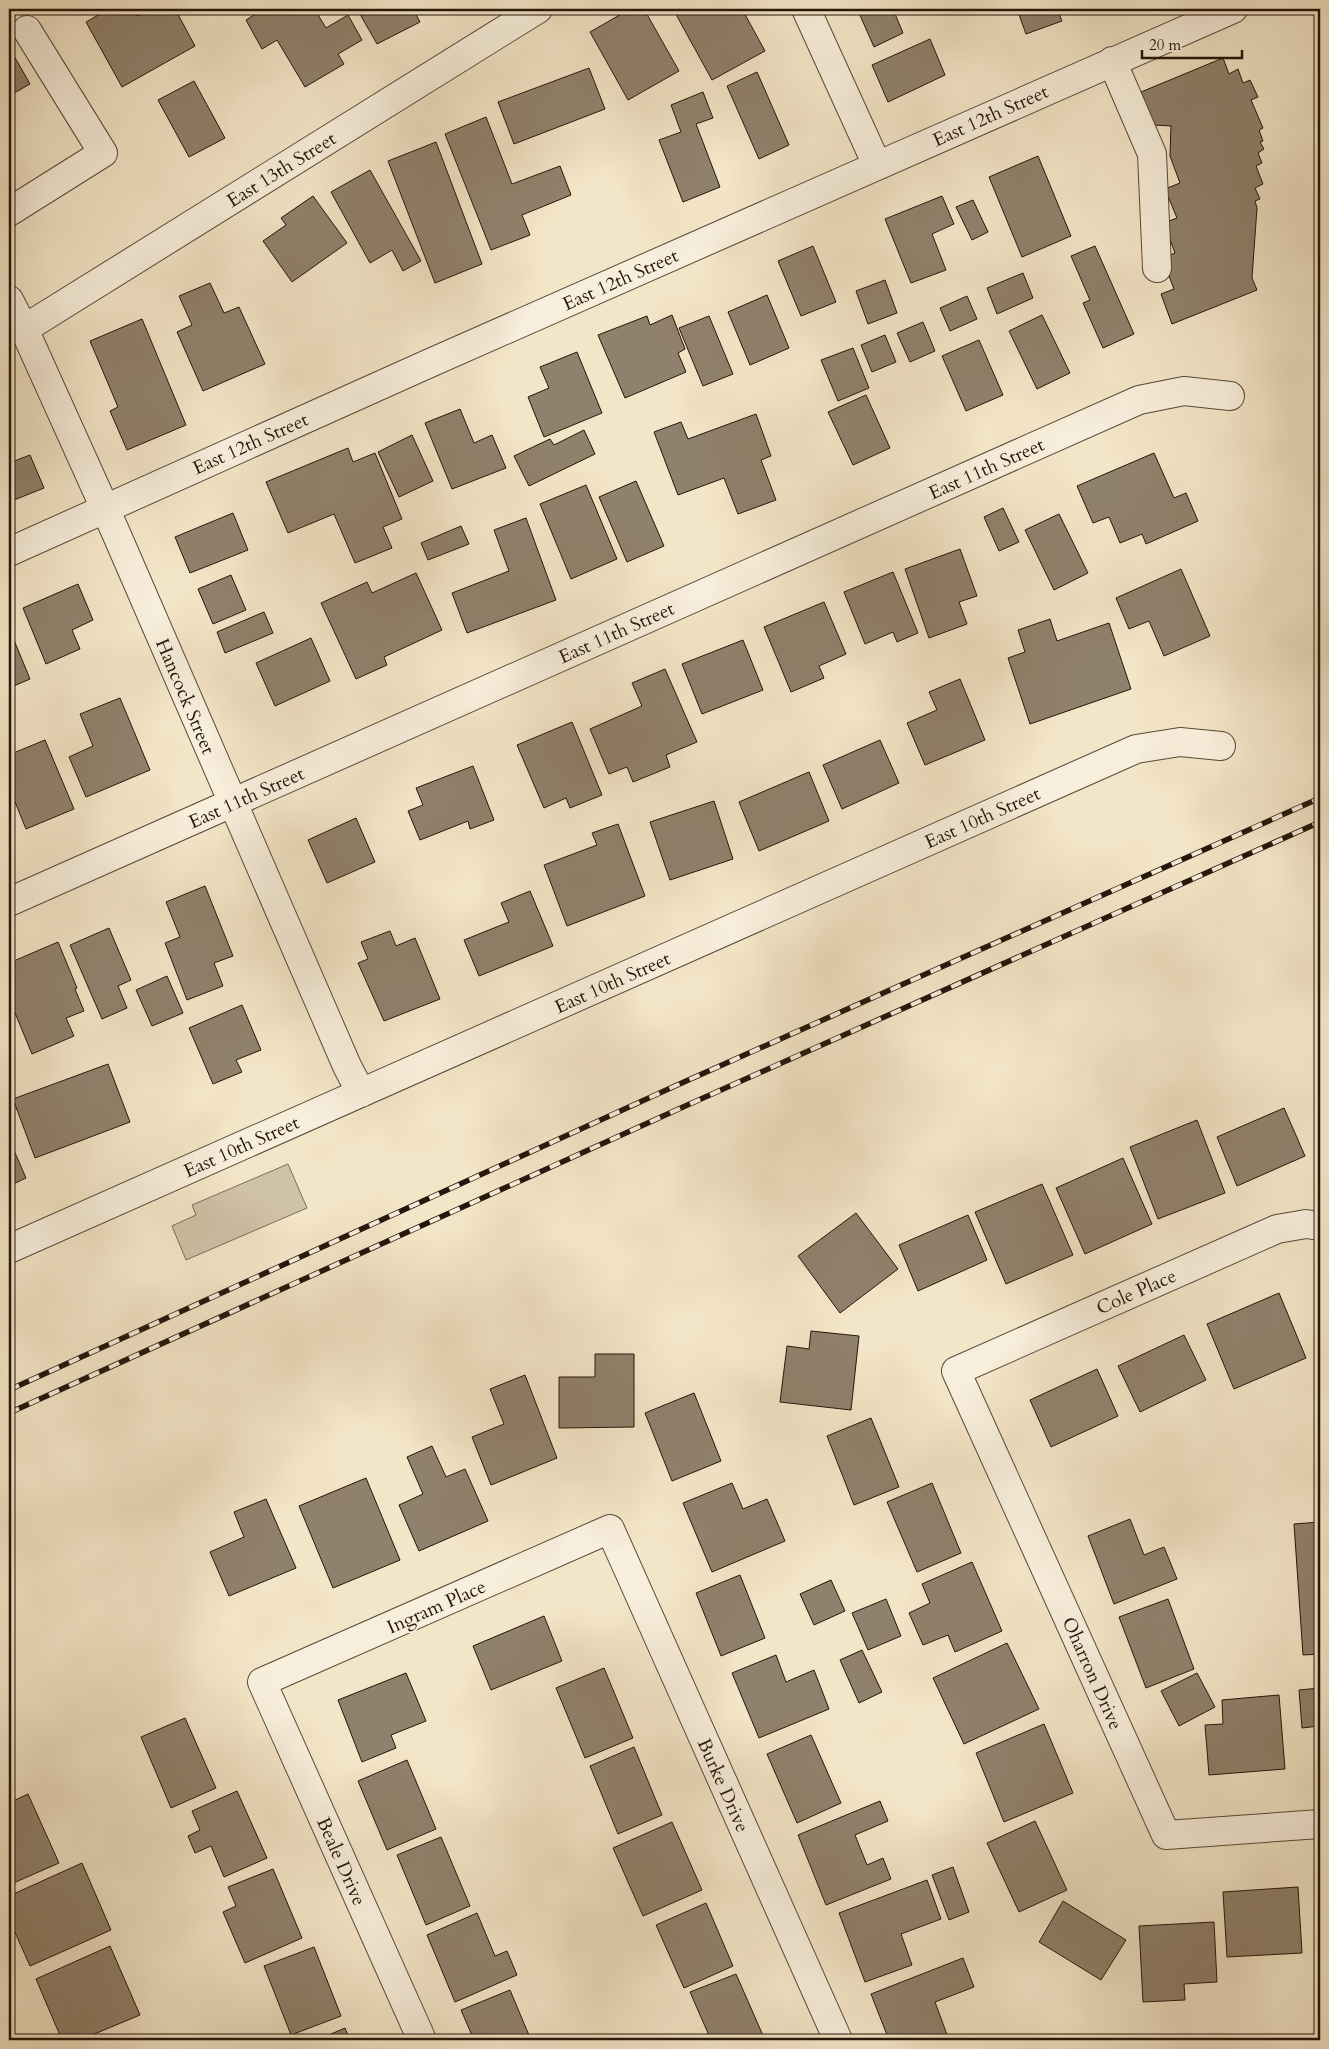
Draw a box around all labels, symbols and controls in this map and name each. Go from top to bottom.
scale bar [1142,28,1242,60]
text: 20 m [1149,35,1181,55]
street label: East 12th Street [928,79,1052,153]
street label: East 13th Street [222,126,341,214]
street label: East 12th Street [558,243,682,317]
street label: East 12th Street [188,407,312,481]
street label: East 11th Street [924,432,1048,506]
street label: East 11th Street [554,596,678,670]
street label: Hancock Street [149,634,221,758]
street label: East 11th Street [184,761,308,835]
street label: East 10th Street [920,781,1044,855]
street label: East 10th Street [550,946,674,1020]
street label: East 10th Street [179,1110,303,1184]
street label: Cole Place [1092,1263,1180,1321]
street label: Ingram Place [383,1574,490,1640]
street label: Oharron Drive [1056,1613,1129,1734]
street label: Burke Drive [691,1734,755,1836]
street label: Beale Drive [310,1813,372,1910]

